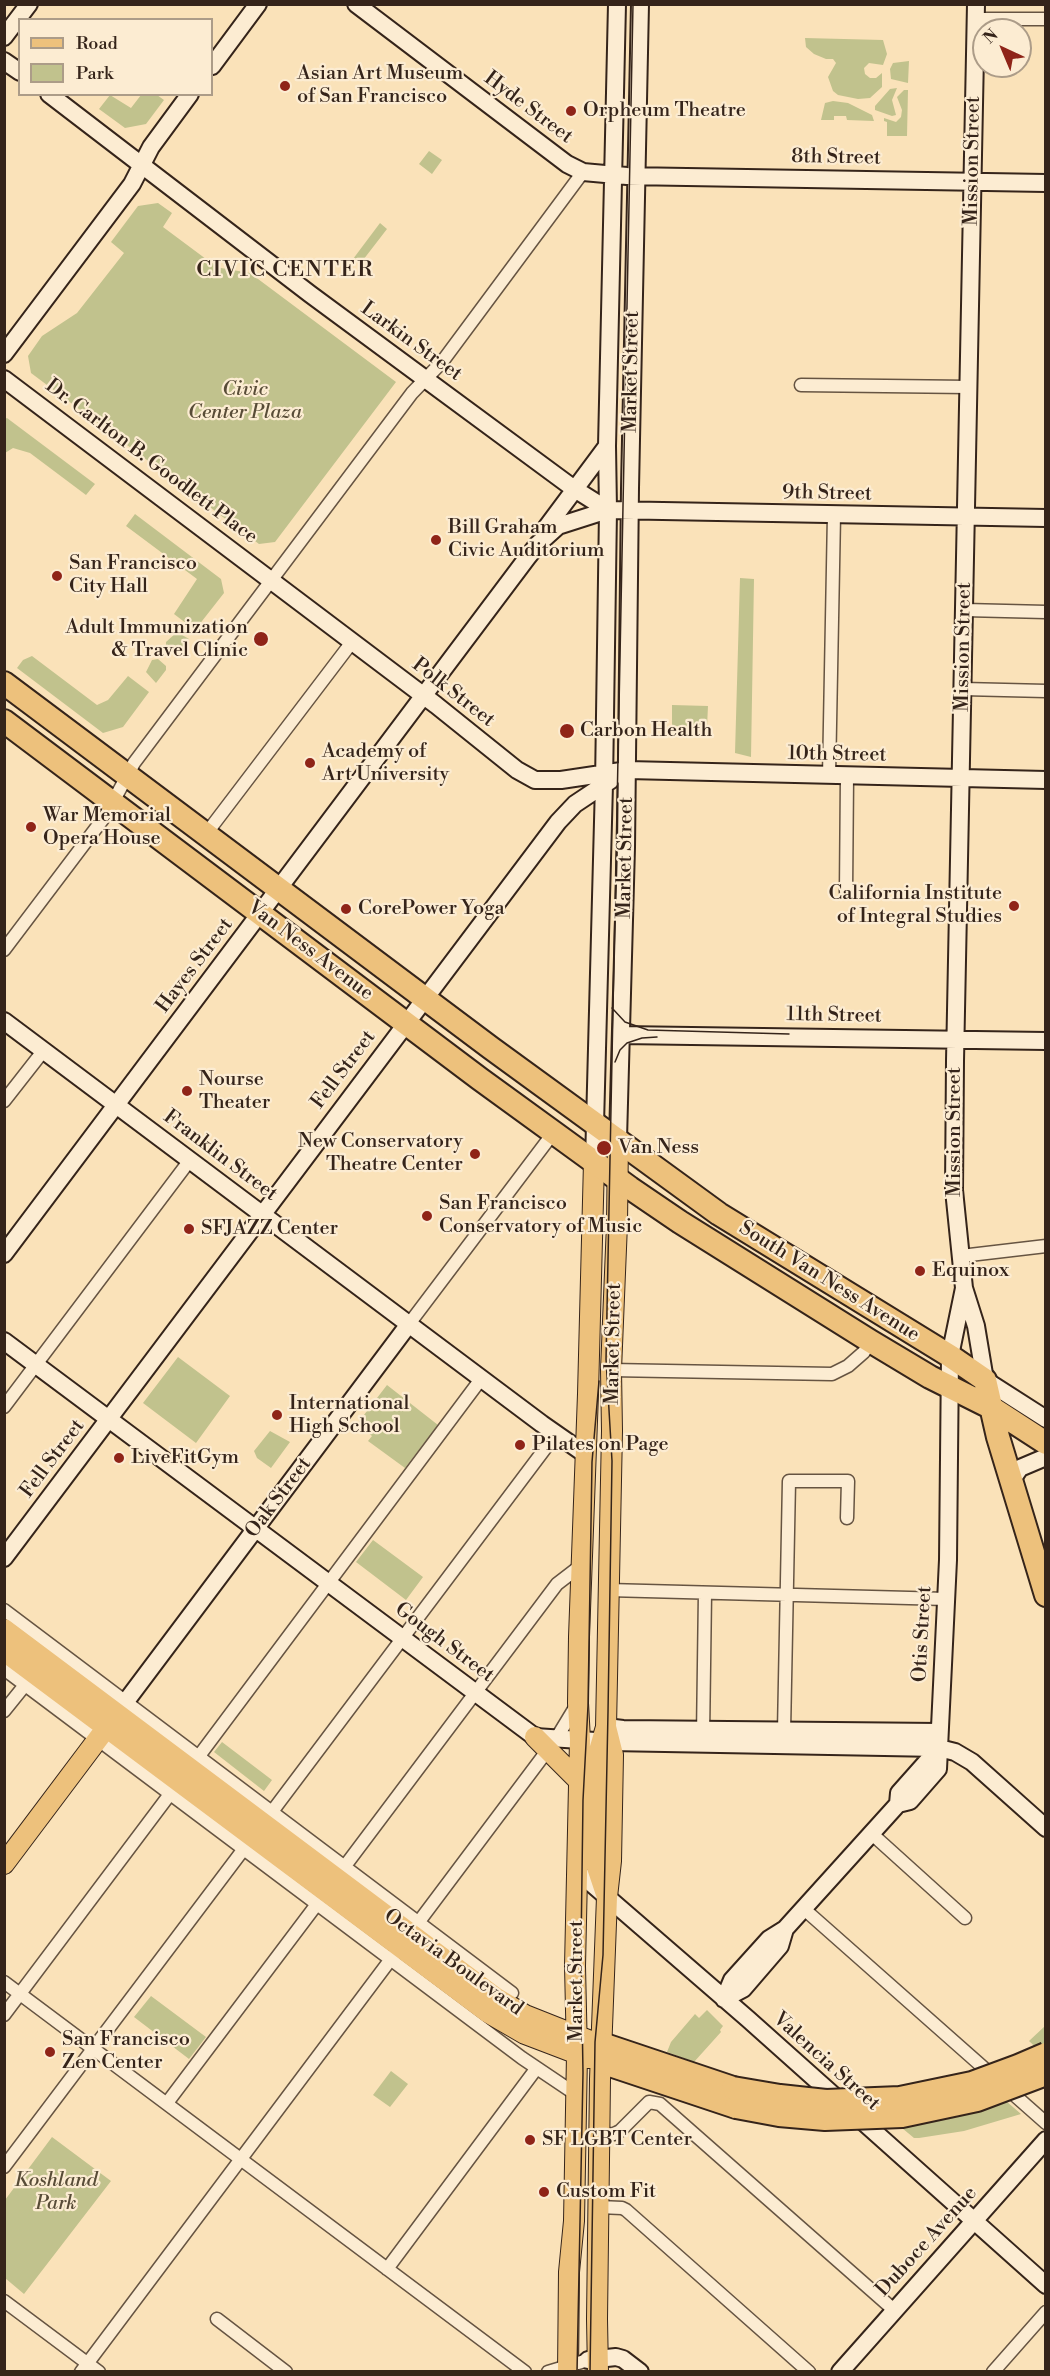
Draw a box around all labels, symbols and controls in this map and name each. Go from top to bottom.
legend [18,18,213,96]
north arrow [972,18,1032,78]
text: N [979,25,1002,48]
text: Road [76,32,118,55]
text: Park [76,62,113,85]
place label: Asian Art Museum of San Francisco [297,62,463,109]
street label: Hyde Street [479,67,577,149]
marker: Asian Art Museum of San Francisco [278,79,292,93]
street label: Mission Street [960,96,986,226]
place label: Orpheum Theatre [583,99,746,123]
marker: Orpheum Theatre [564,104,578,118]
street label: 8th Street [791,145,881,171]
district label: CIVIC CENTER [196,258,374,284]
street label: Larkin Street [356,297,466,387]
street label: Market Street [619,311,645,433]
street label: Dr. Carlton B. Goodlett Place [40,374,262,550]
park label: Civic Center Plaza [188,378,302,425]
street label: 9th Street [782,481,872,507]
place label: Bill Graham Civic Auditorium [448,516,604,563]
marker: Bill Graham Civic Auditorium [429,533,443,547]
place label: San Francisco City Hall [69,552,197,599]
marker: San Francisco City Hall [50,569,64,583]
street label: Mission Street [951,582,977,712]
place label: Adult Immunization & Travel Clinic [66,616,248,663]
marker: Adult Immunization & Travel Clinic [252,630,270,648]
street label: Polk Street [407,653,499,733]
place label: Carbon Health [580,719,712,743]
marker: Carbon Health [558,722,576,740]
place label: Academy of Art University [322,740,449,787]
street label: 10th Street [787,742,887,768]
marker: Academy of Art University [303,756,317,770]
street label: Market Street [613,797,639,919]
place label: War Memorial Opera House [43,804,171,851]
marker: War Memorial Opera House [24,820,38,834]
place label: California Institute of Integral Studies [828,882,1002,929]
street label: Van Ness Avenue [242,896,378,1006]
place label: CorePower Yoga [358,897,505,921]
marker: California Institute of Integral Studies [1007,899,1021,913]
marker: CorePower Yoga [339,902,353,916]
street label: Hayes Street [152,914,238,1018]
street label: 11th Street [786,1003,882,1029]
street label: Fell Street [307,1026,381,1114]
street label: Mission Street [943,1067,967,1197]
place label: Nourse Theater [199,1068,270,1115]
marker: Nourse Theater [180,1084,194,1098]
street label: Franklin Street [158,1105,282,1207]
place label: New Conservatory Theatre Center [298,1130,463,1177]
place label: Van Ness [618,1136,699,1160]
marker: Van Ness [595,1139,613,1157]
marker: New Conservatory Theatre Center [468,1147,482,1161]
place label: San Francisco Conservatory of Music [439,1192,642,1239]
marker: San Francisco Conservatory of Music [420,1209,434,1223]
place label: SFJAZZ Center [201,1217,338,1241]
street label: South Van Ness Avenue [734,1217,924,1347]
marker: SFJAZZ Center [182,1222,196,1236]
place label: Equinox [932,1259,1009,1283]
marker: Equinox [913,1264,927,1278]
street label: Market Street [601,1283,627,1405]
place label: International High School [289,1392,409,1439]
marker: International High School [270,1408,284,1422]
street label: Fell Street [16,1415,90,1503]
place label: Pilates on Page [532,1433,668,1457]
marker: Pilates on Page [513,1438,527,1452]
place label: LiveFitGym [131,1446,239,1470]
marker: LiveFitGym [112,1451,126,1465]
street label: Oak Street [241,1453,317,1543]
street label: Otis Street [908,1585,938,1683]
street label: Gough Street [390,1598,498,1688]
street label: Octavia Boulevard [379,1904,527,2022]
street label: Market Street [565,1920,589,2042]
street label: Valencia Street [767,2008,885,2116]
place label: San Francisco Zen Center [62,2028,190,2075]
marker: San Francisco Zen Center [43,2045,57,2059]
place label: SF LGBT Center [542,2128,692,2152]
marker: SF LGBT Center [523,2133,537,2147]
park label: Koshland Park [14,2169,98,2216]
place label: Custom Fit [556,2180,656,2204]
street label: Duboce Avenue [871,2182,983,2302]
marker: Custom Fit [537,2185,551,2199]

